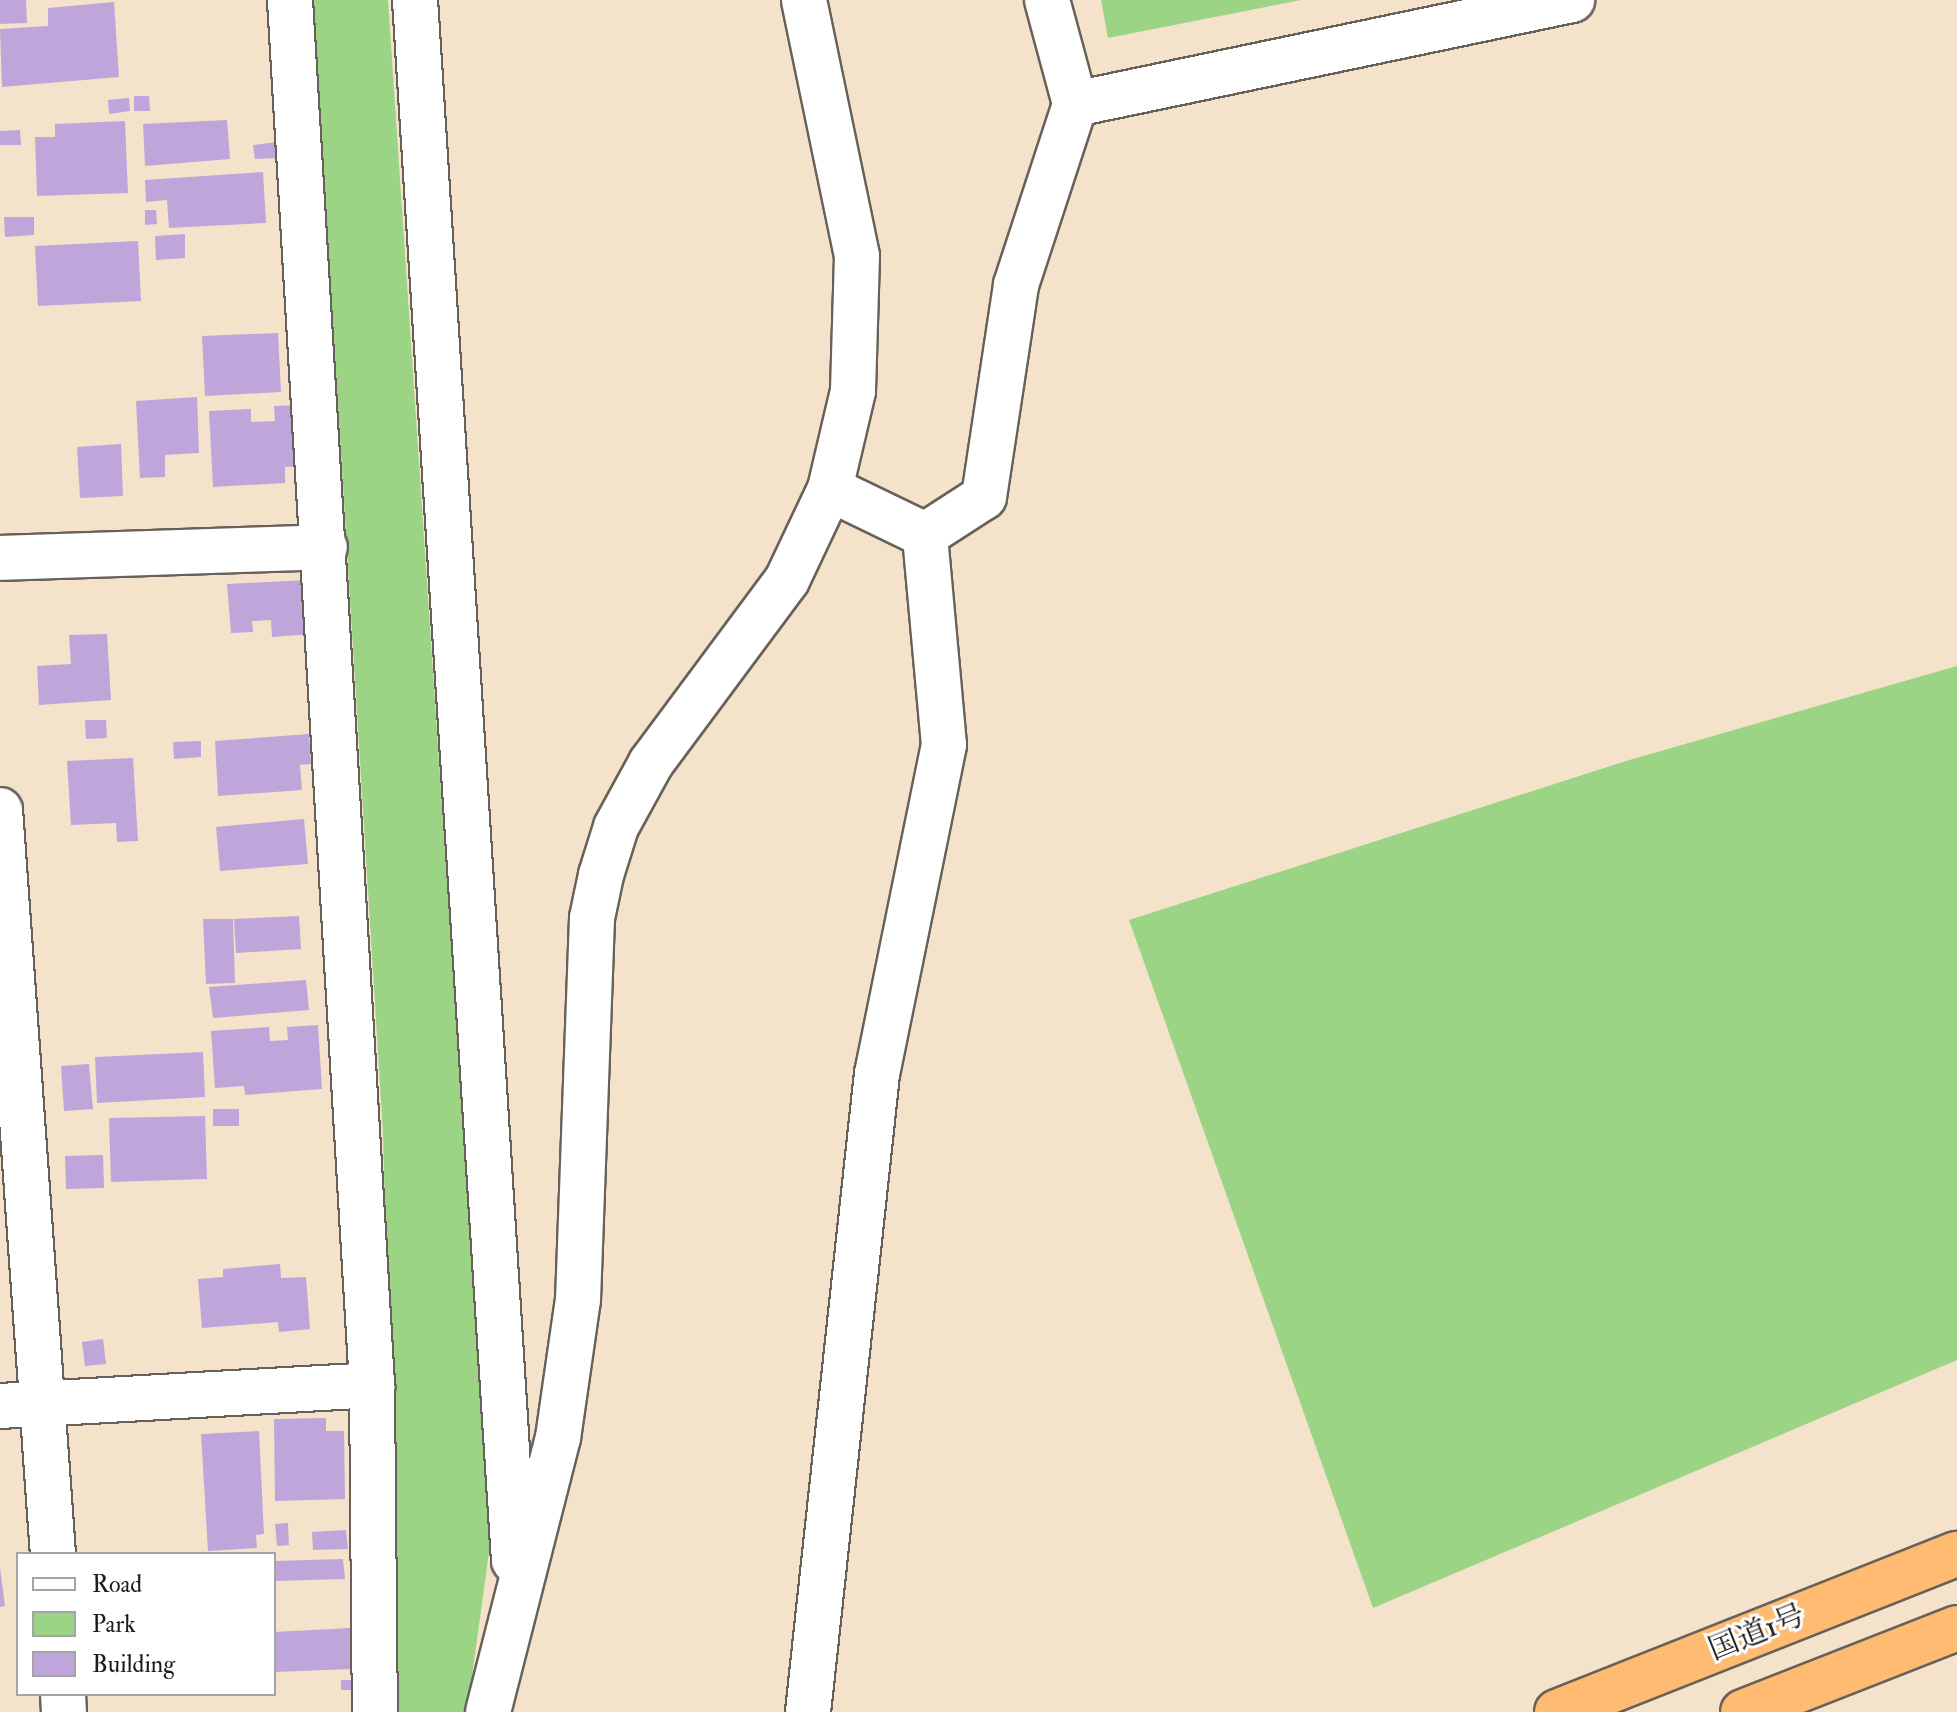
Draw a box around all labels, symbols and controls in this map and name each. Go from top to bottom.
legend [16,1552,276,1696]
text: Road [92,1569,142,1600]
street label: 国道1号 [1704,1597,1810,1669]
text: Park [92,1609,136,1640]
text: Building [92,1649,175,1680]

